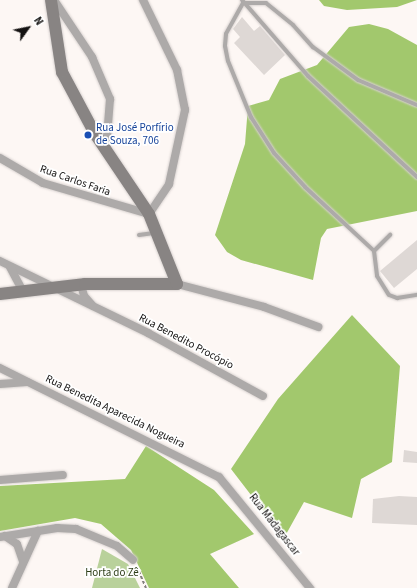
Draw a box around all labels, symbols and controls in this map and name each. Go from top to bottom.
north arrow [8,8,48,48]
text: N [30,14,47,28]
place label: Rua José Porfírio de Souza, 706 [96,122,174,148]
marker: Rua José Porfírio de Souza, 706 [83,130,93,140]
street label: Rua Carlos Faria [38,163,112,199]
street label: Rua Benedito Procópio [136,311,236,373]
street label: Rua Benedita Aparecida Nogueira [43,372,187,452]
street label: Rua Madagascar [246,491,302,559]
park label: Horta do Zê [85,566,139,580]

